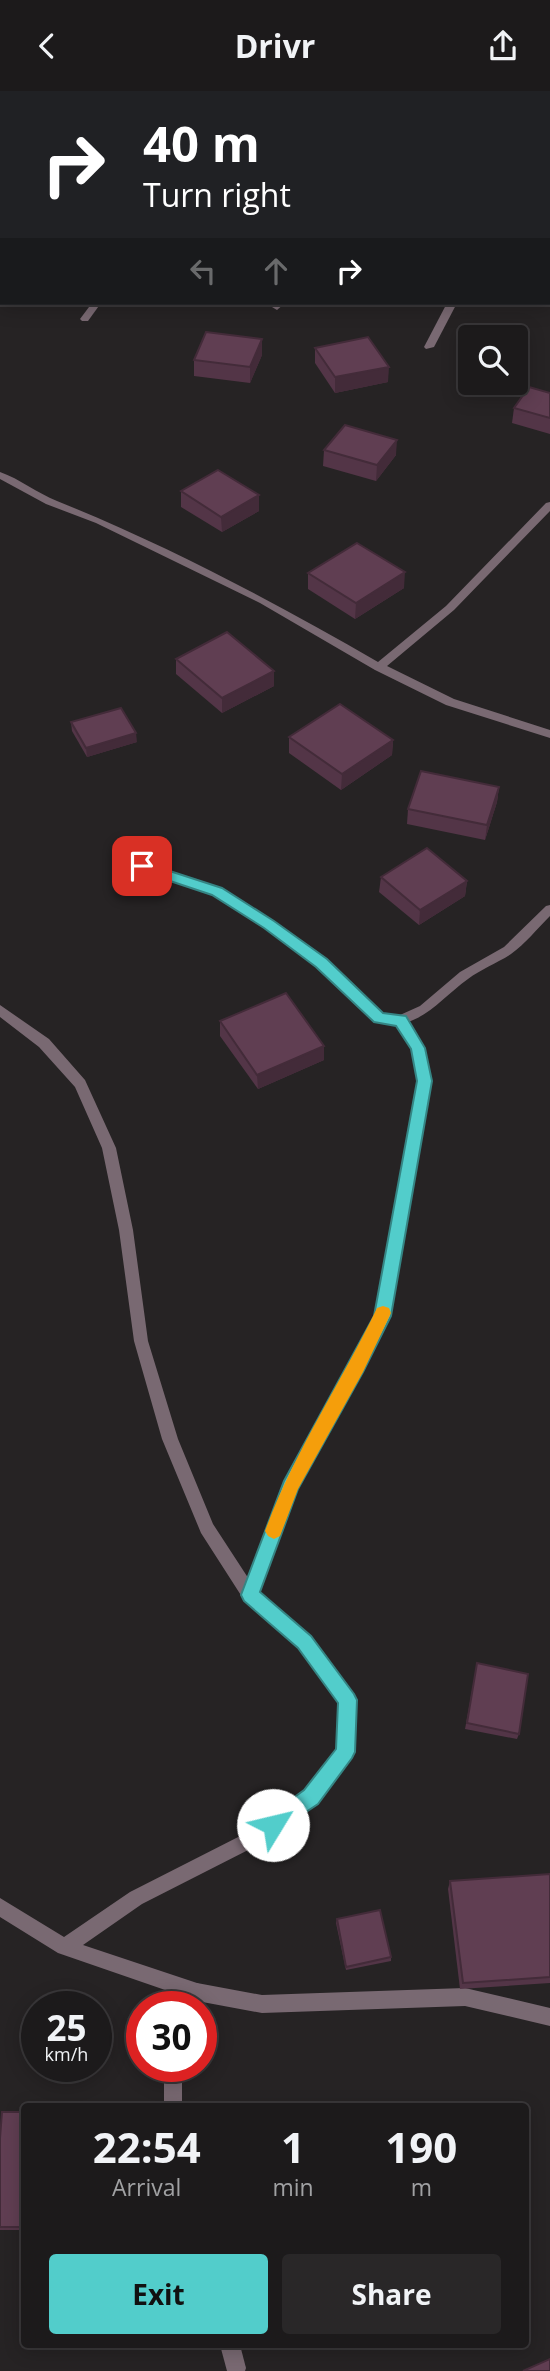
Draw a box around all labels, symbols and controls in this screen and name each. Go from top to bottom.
text: Drivr [235,24,315,67]
icon: back [28,27,66,65]
icon: share [484,27,522,65]
text: 40 m [143,110,260,176]
icon: right [28,119,119,210]
text: Turn right [143,173,291,216]
icon: left [184,252,222,290]
icon: ahead [257,252,295,290]
icon: right [330,252,368,290]
map controls [458,325,528,395]
button: search [458,325,528,395]
pin [112,836,172,896]
icon: arrive [123,847,161,885]
position arrow [236,1788,310,1862]
speed limit sign: 30 [126,1991,217,2082]
text: 25 [46,2004,87,2051]
text: km/h [45,2042,88,2066]
text: 22:54 [93,2118,201,2175]
text: 1 [281,2118,305,2175]
text: 190 [385,2118,457,2175]
text: Arrival [112,2171,181,2203]
text: min [272,2171,314,2203]
text: m [411,2171,432,2203]
button: Exit [49,2254,268,2334]
button: Share [282,2254,501,2334]

